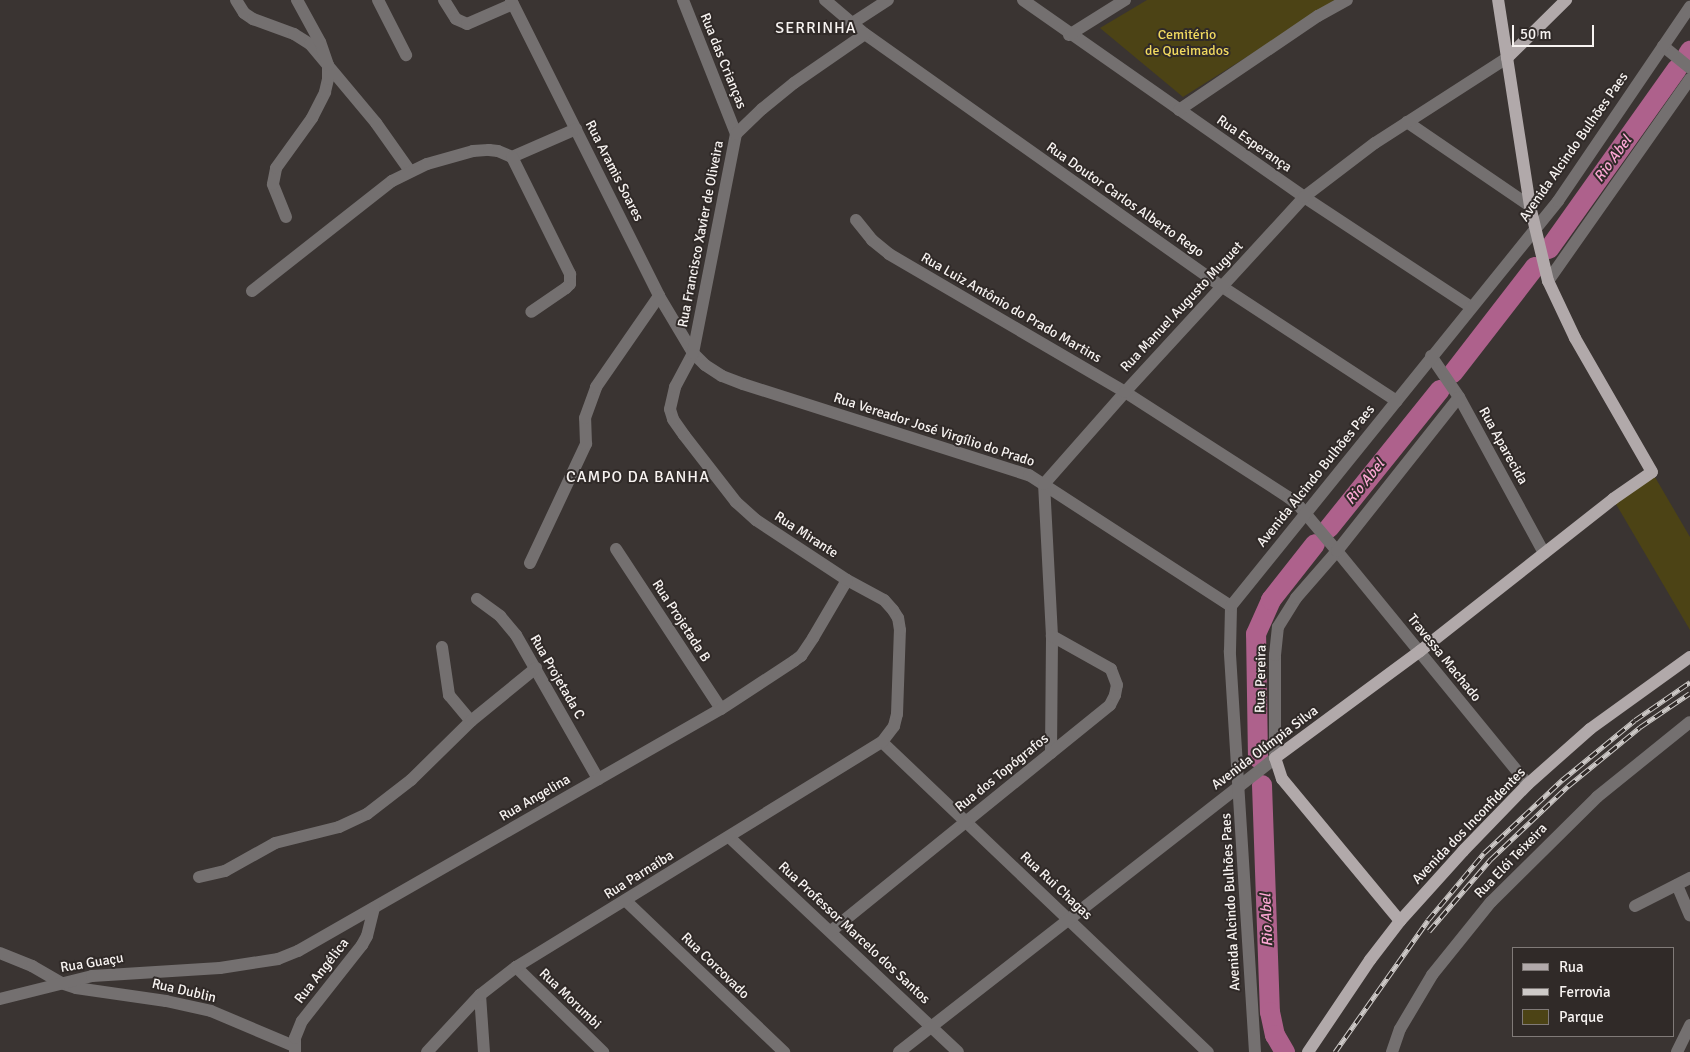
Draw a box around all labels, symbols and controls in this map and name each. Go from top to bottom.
street label: Rua das Crianças [696,11,750,111]
scale bar [1515,15,1598,47]
district label: SERRINHA [774,18,858,38]
text: 50 m [1520,25,1551,43]
park label: Cemitério de Queimados [1145,27,1229,59]
street label: Avenida Alcindo Bulhões Paes [1516,69,1632,225]
street label: Rua Esperança [1213,112,1295,176]
street label: Rua Aramis Soares [581,118,647,224]
water label: Rio Abel [1590,132,1636,186]
street label: Rua Francisco Xavier de Oliveira [675,139,727,329]
street label: Rua Doutor Carlos Alberto Rego [1043,139,1207,261]
street label: Rua Manuel Augusto Muguet [1117,238,1247,376]
street label: Rua Luiz Antônio do Prado Martins [918,249,1104,367]
street label: Rua Vereador José Virgílio do Prado [831,390,1037,470]
street label: Avenida Alcindo Bulhões Paes [1253,402,1379,550]
street label: Rua Aparecida [1475,404,1531,488]
water label: Rio Abel [1341,456,1389,508]
district label: CAMPO DA BANHA [564,467,712,487]
street label: Rua Mirante [771,508,841,562]
street label: Rua Projetada B [648,577,714,665]
street label: Travessa Machado [1403,611,1485,705]
street label: Rua Projetada C [526,632,588,722]
street label: Rua Pereira [1252,645,1270,713]
street label: Avenida Olímpia Silva [1208,702,1322,794]
street label: Rua dos Topógrafos [952,730,1052,816]
street label: Avenida dos Inconfidentes [1409,764,1529,888]
street label: Rua Angelina [497,771,573,825]
street label: Avenida Alcindo Bulhões Paes [1218,813,1244,991]
street label: Rua Elói Teixeira [1471,820,1551,902]
street label: Rua Parnaíba [601,847,677,903]
street label: Rua Rui Chagas [1017,848,1095,924]
street label: Rua Professor Marcelo dos Santos [775,858,933,1008]
water label: Rio Abel [1257,893,1277,947]
street label: Rua Corcovado [677,929,753,1003]
street label: Rua Angélica [291,935,353,1007]
legend [1512,947,1675,1037]
street label: Rua Guaçu [59,950,125,976]
text: Rua [1559,958,1584,976]
street label: Rua Morumbi [536,965,604,1033]
street label: Rua Dublin [150,975,218,1007]
text: Ferrovia [1559,983,1611,1001]
text: Parque [1559,1008,1604,1026]

